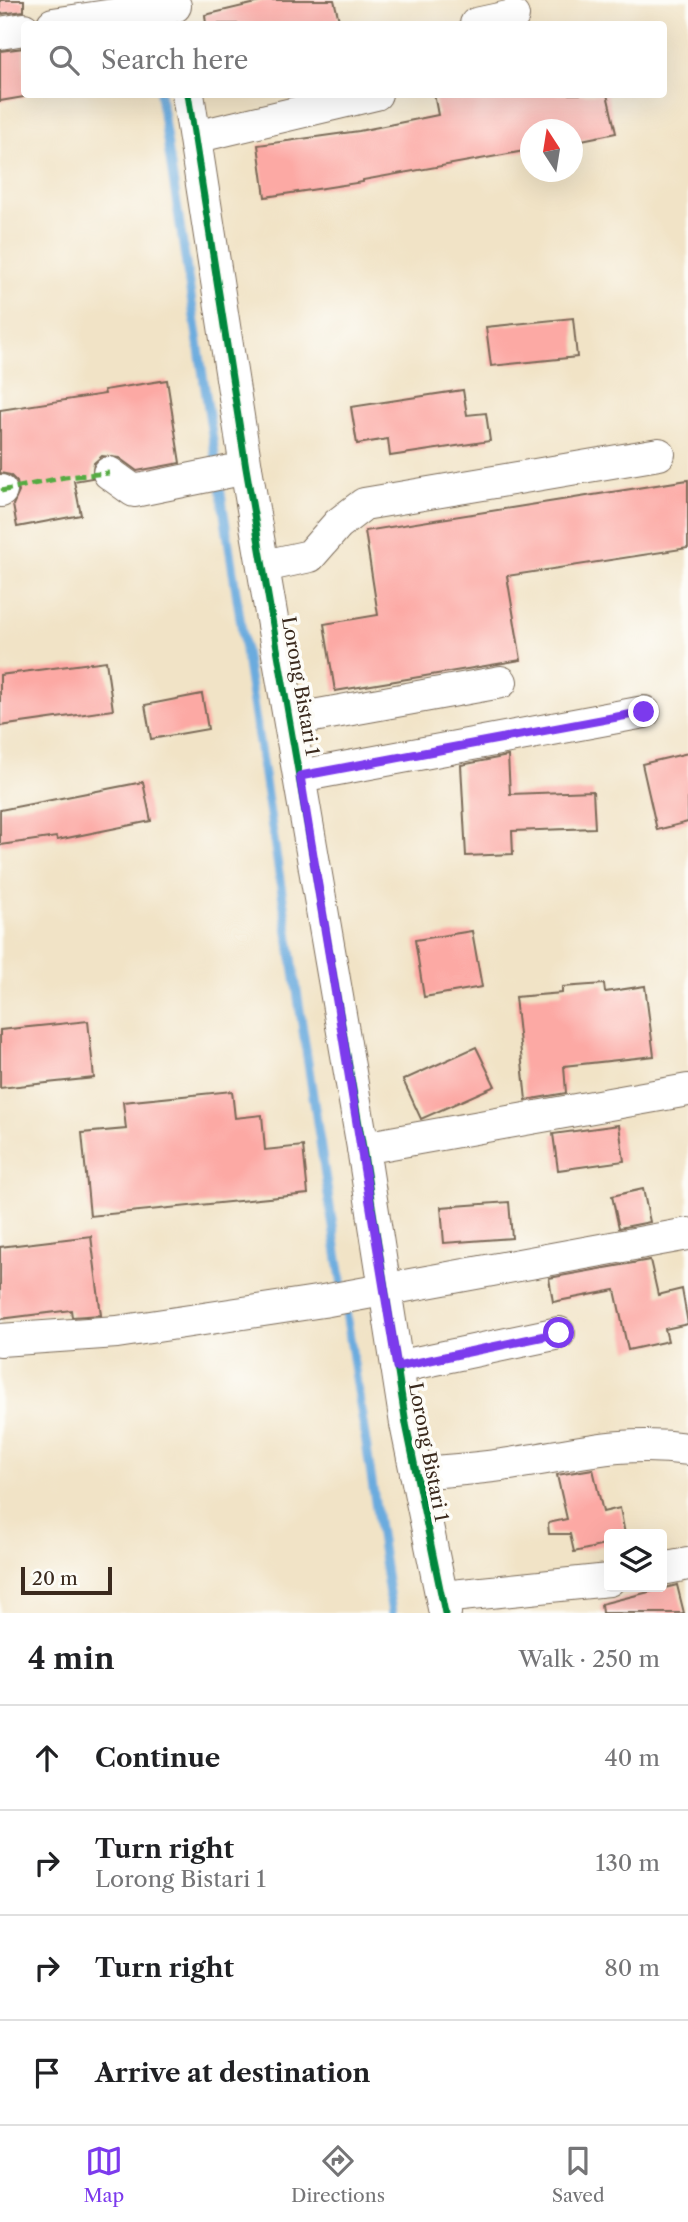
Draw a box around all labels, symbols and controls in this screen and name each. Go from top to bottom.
search box [21,21,667,98]
icon: search [45,41,83,79]
text: Search here [101,44,248,76]
north arrow [520,119,583,182]
street label: Lorong Bistari 1 [277,615,324,758]
route end [628,696,659,727]
route start [543,1317,574,1348]
street label: Lorong Bistari 1 [404,1381,453,1524]
map controls [604,1529,667,1592]
button: layers [604,1529,667,1592]
scale bar [21,1564,112,1596]
text: 20 m [32,1567,78,1590]
text: 4 min [28,1640,114,1677]
text: Walk · 250 m [519,1645,660,1673]
icon: ahead [28,1739,66,1777]
text: Continue [95,1742,220,1774]
text: 40 m [605,1744,660,1772]
text: Turn right [95,1833,234,1865]
icon: right [28,1844,66,1882]
text: 130 m [596,1849,660,1877]
text: Lorong Bistari 1 [95,1865,266,1893]
icon: right [28,1949,66,1987]
text: Turn right [95,1952,234,1984]
text: 80 m [604,1954,660,1982]
icon: arrive [28,2054,66,2092]
text: Arrive at destination [95,2057,370,2089]
tab: Map [83,2142,124,2207]
tab: Directions [291,2142,385,2207]
tab: Saved [552,2142,605,2207]

